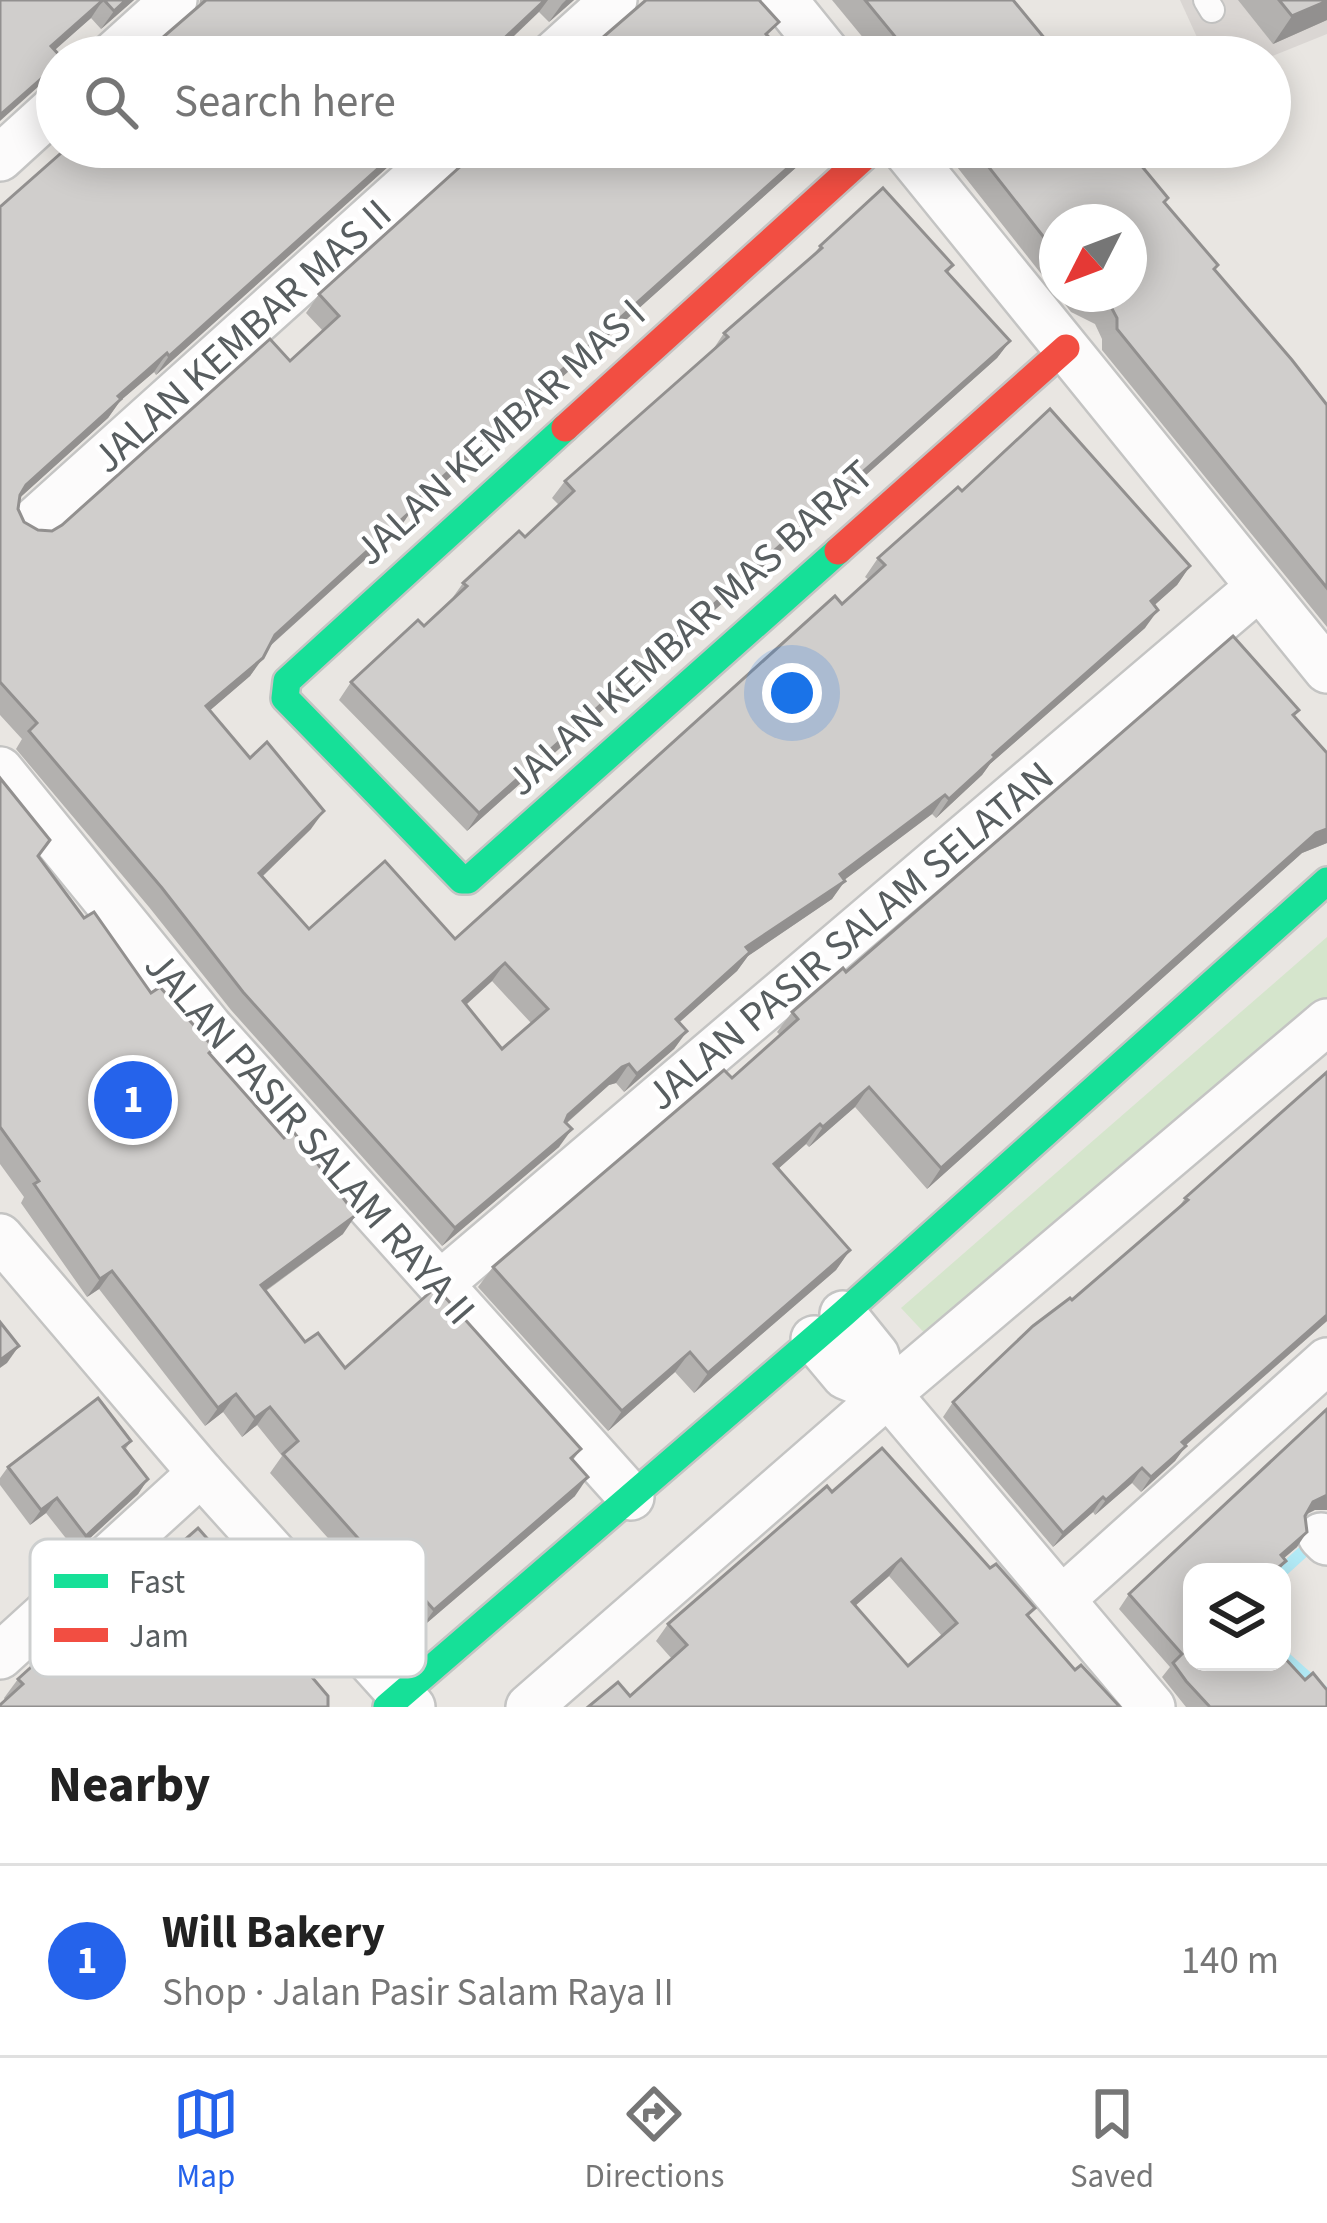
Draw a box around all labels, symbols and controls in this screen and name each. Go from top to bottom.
search box [36,36,1291,168]
icon: search [78,69,144,135]
text: Search here [174,70,396,134]
street label: JALAN KEMBAR MAS II [79,185,405,488]
north arrow [1039,204,1147,312]
street label: JALAN KEMBAR MAS I [341,285,659,580]
street label: JALAN KEMBAR MAS BARAT [493,447,888,810]
your location [762,663,822,723]
street label: JALAN PASIR SALAM SELATAN [633,748,1067,1125]
street label: JALAN PASIR SALAM RAYA II [130,938,489,1339]
pin: 1 [94,1055,172,1145]
legend [30,1539,426,1677]
text: Fast [129,1559,185,1606]
map controls [1183,1563,1291,1671]
button: layers [1183,1563,1291,1671]
text: Jam [129,1613,189,1660]
text: Nearby [48,1749,210,1821]
text: Will Bakery [162,1901,385,1965]
text: 1 [77,1933,97,1989]
text: 140 m [1181,1933,1279,1989]
text: Shop · Jalan Pasir Salam Raya II [162,1965,674,2021]
tab: Map [173,2081,239,2200]
tab: Directions [585,2081,724,2200]
tab: Saved [1070,2081,1154,2200]

